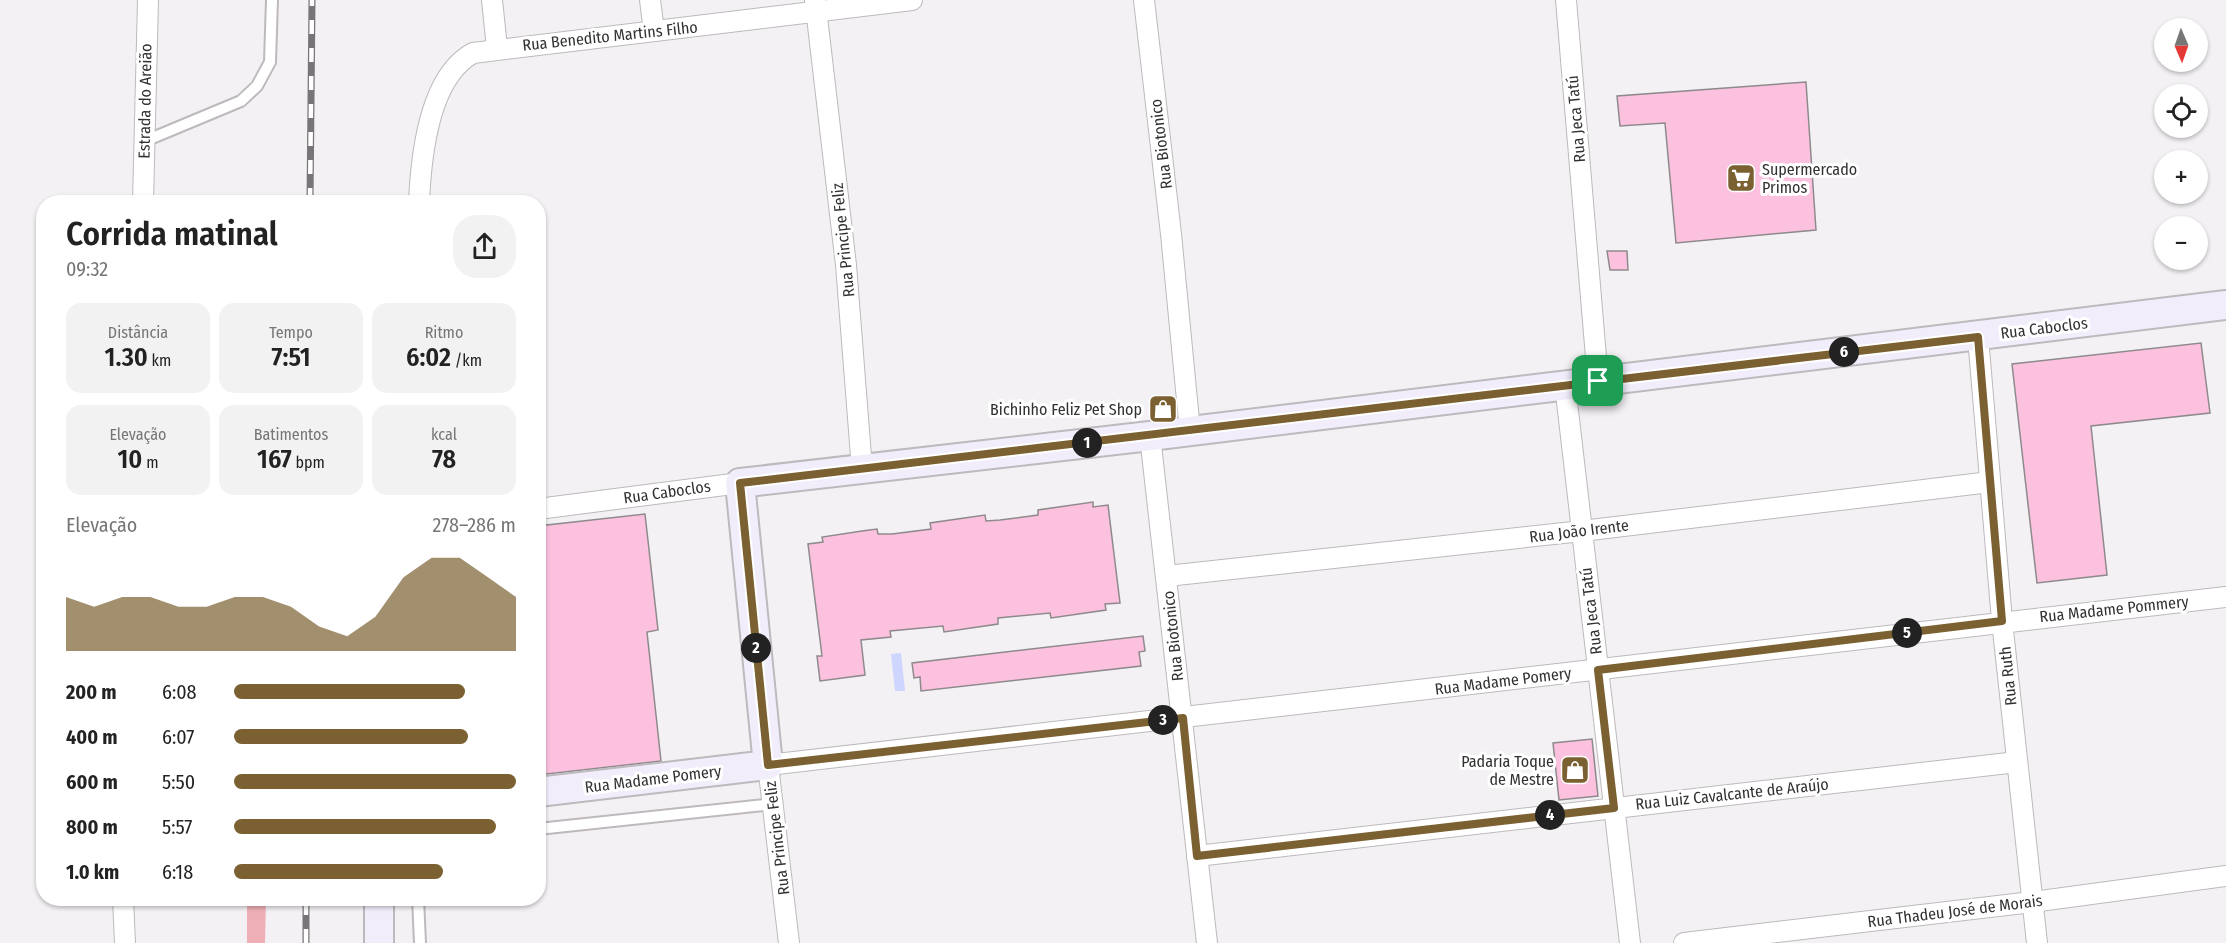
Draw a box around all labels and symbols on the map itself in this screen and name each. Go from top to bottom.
street label: Rua Benedito Martins Filho [521,17,699,55]
north arrow [2154,18,2208,72]
street label: Estrada do Areião [134,43,156,159]
street label: Rua Jeca Tatú [1563,75,1589,163]
street label: Rua Biotonico [1146,98,1176,190]
place label: Supermercado Primos [1762,160,1857,197]
supermarket icon: Supermercado Primos [1725,162,1757,194]
street label: Rua Principe Feliz [828,182,858,298]
street label: Rua Caboclos [1999,313,2089,343]
pin: 6 [1829,337,1859,367]
pin [1572,355,1623,406]
shop icon: Bichinho Feliz Pet Shop [1147,393,1179,425]
place label: Bichinho Feliz Pet Shop [990,400,1142,419]
pin: 1 [1072,428,1102,458]
street label: Rua Caboclos [622,476,712,508]
street label: Rua João Irente [1528,515,1630,547]
street label: Rua Jeca Tatú [1576,567,1606,655]
street label: Rua Biotonico [1159,590,1187,682]
street label: Rua Madame Pommery [2039,592,2190,626]
pin: 5 [1892,618,1922,648]
pin: 2 [741,633,771,663]
street label: Rua Ruth [1995,645,2021,707]
street label: Rua Madame Pomery [1434,663,1573,699]
pin: 3 [1148,705,1178,735]
place label: Padaria Toque de Mestre [1461,752,1554,789]
shop icon: Padaria Toque de Mestre [1559,754,1591,786]
street label: Rua Madame Pomery [584,761,723,797]
street label: Rua Luiz Cavalcante de Araújo [1634,774,1830,814]
street label: Rua Principe Feliz [761,780,793,896]
pin: 4 [1535,800,1565,830]
street label: Rua Thadeu José de Morais [1866,891,2044,931]

